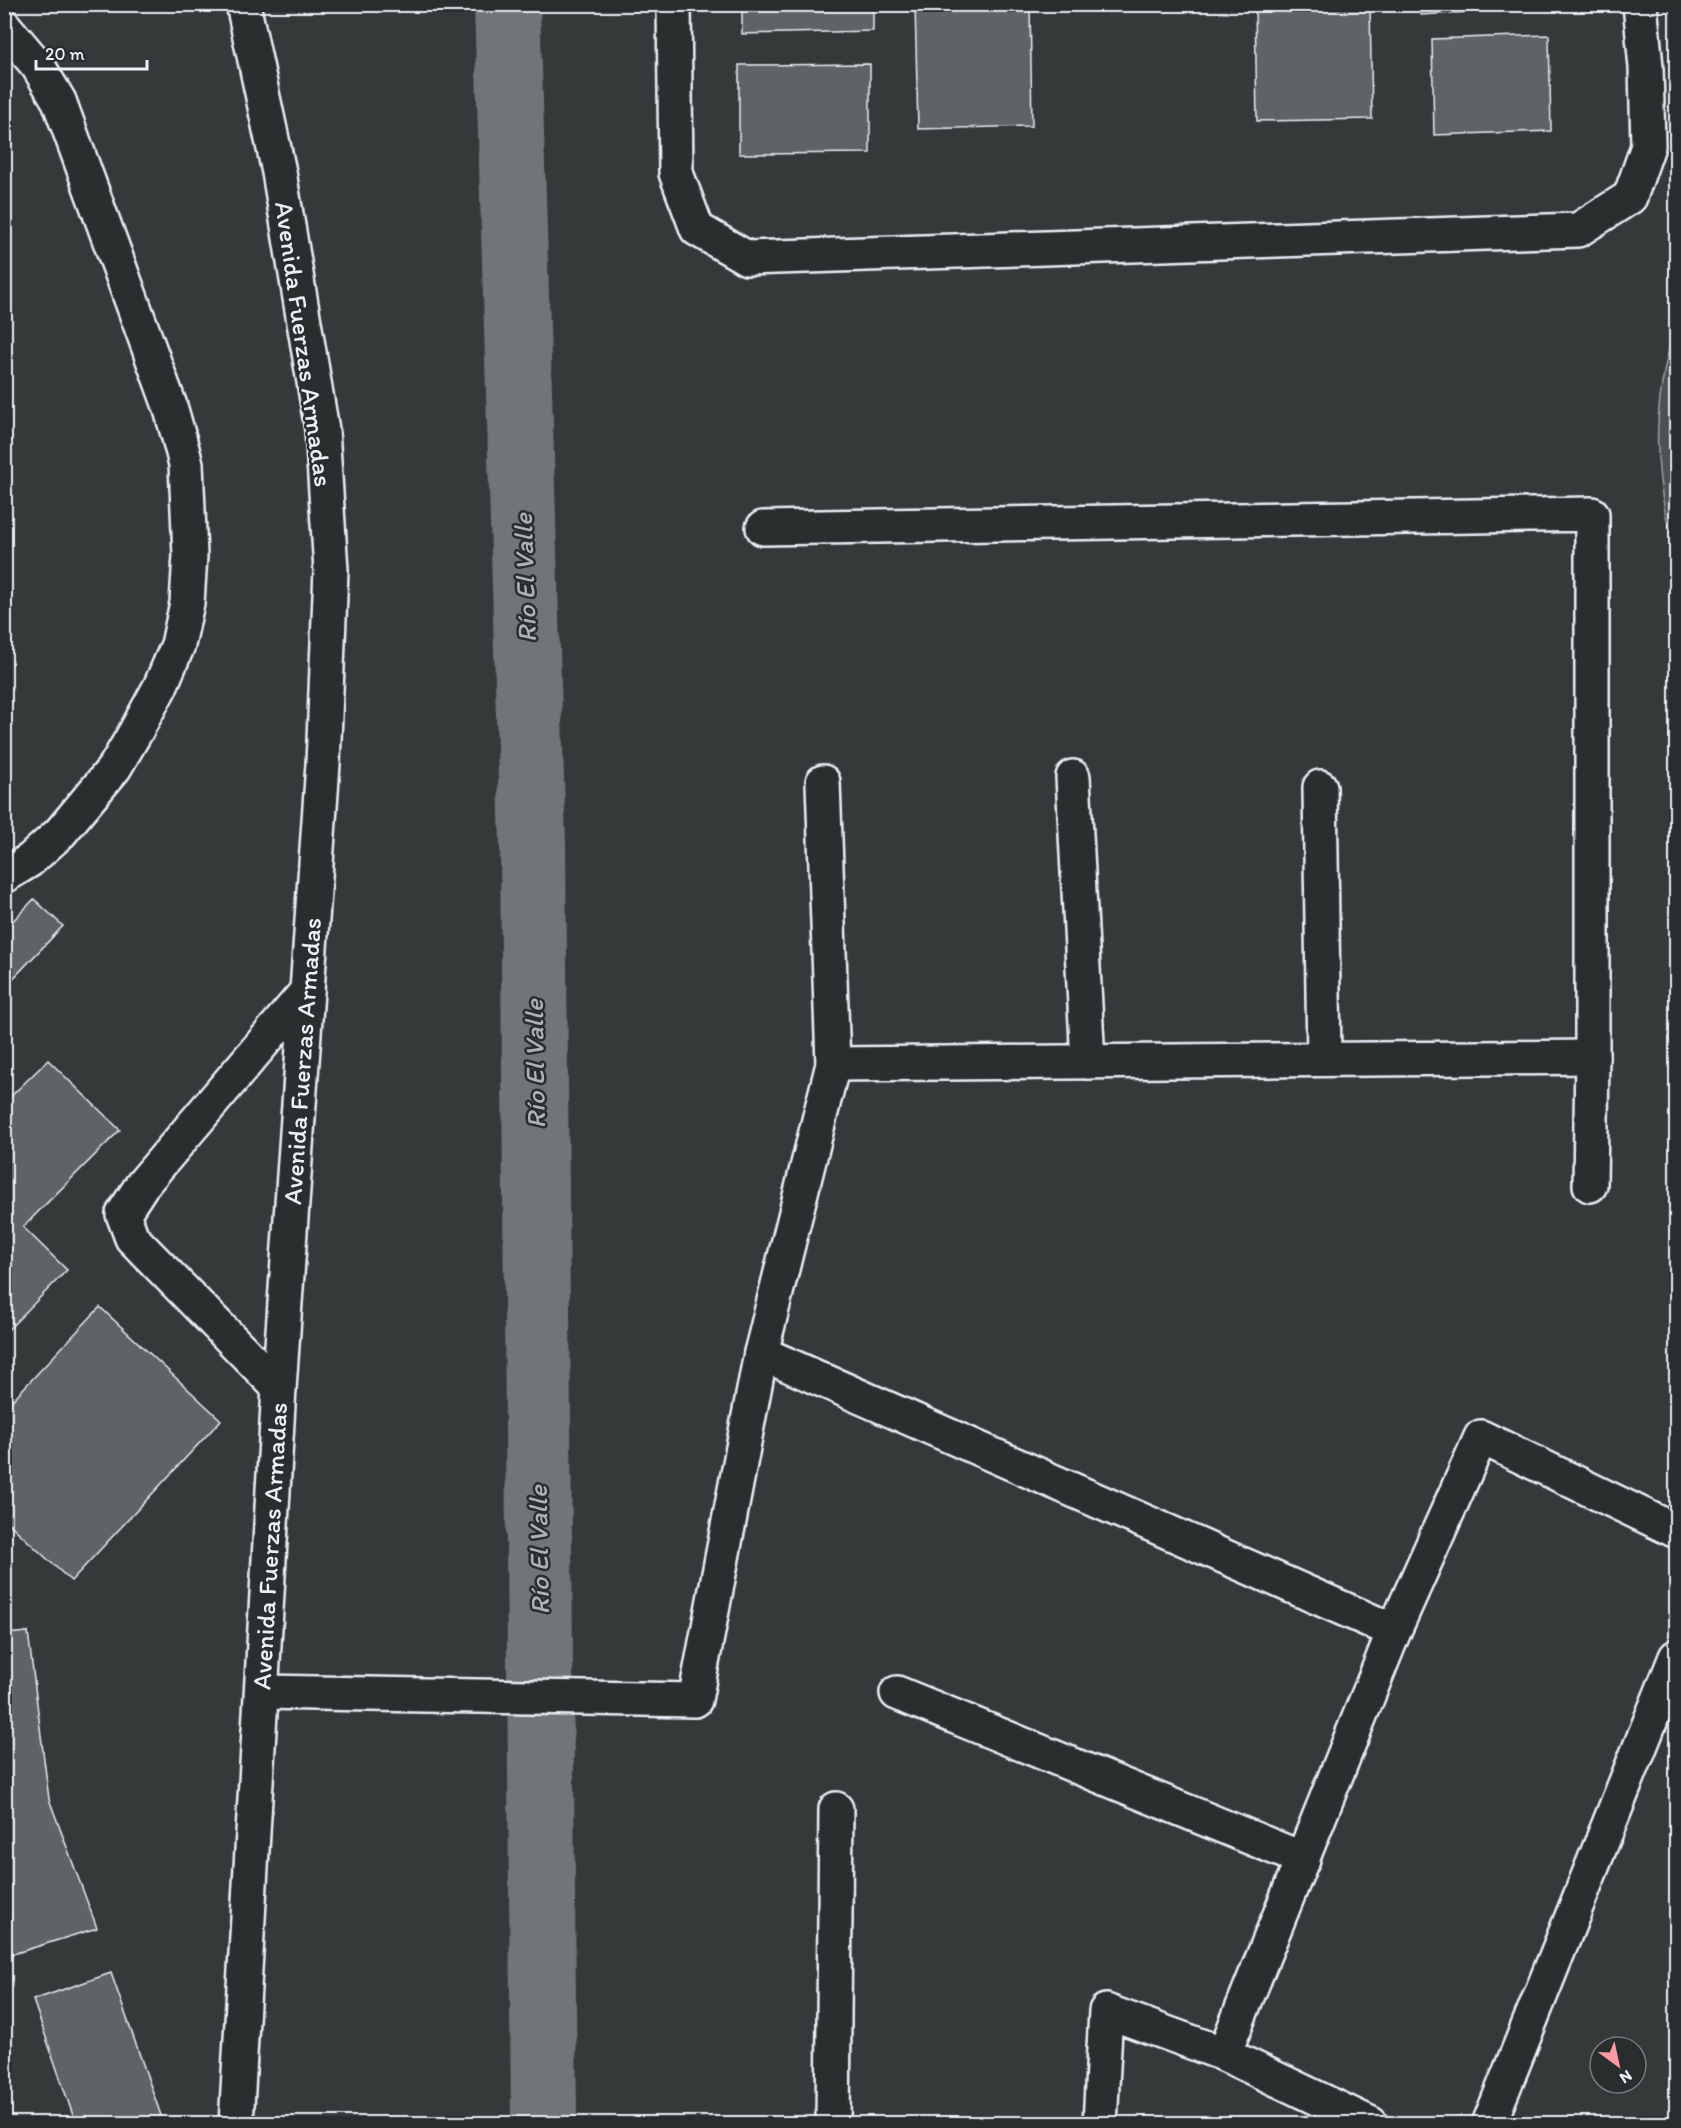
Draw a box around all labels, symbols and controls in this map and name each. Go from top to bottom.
scale bar [36,33,147,71]
text: 20 m [45,43,85,65]
street label: Avenida Fuerzas Armadas [268,199,340,489]
water label: Río El Valle [506,512,543,643]
street label: Avenida Fuerzas Armadas [276,916,328,1206]
water label: Río El Valle [517,998,552,1129]
street label: Avenida Fuerzas Armadas [245,1401,294,1691]
water label: Río El Valle [521,1484,556,1615]
north arrow [1588,2035,1648,2095]
text: N [1616,2066,1636,2088]

